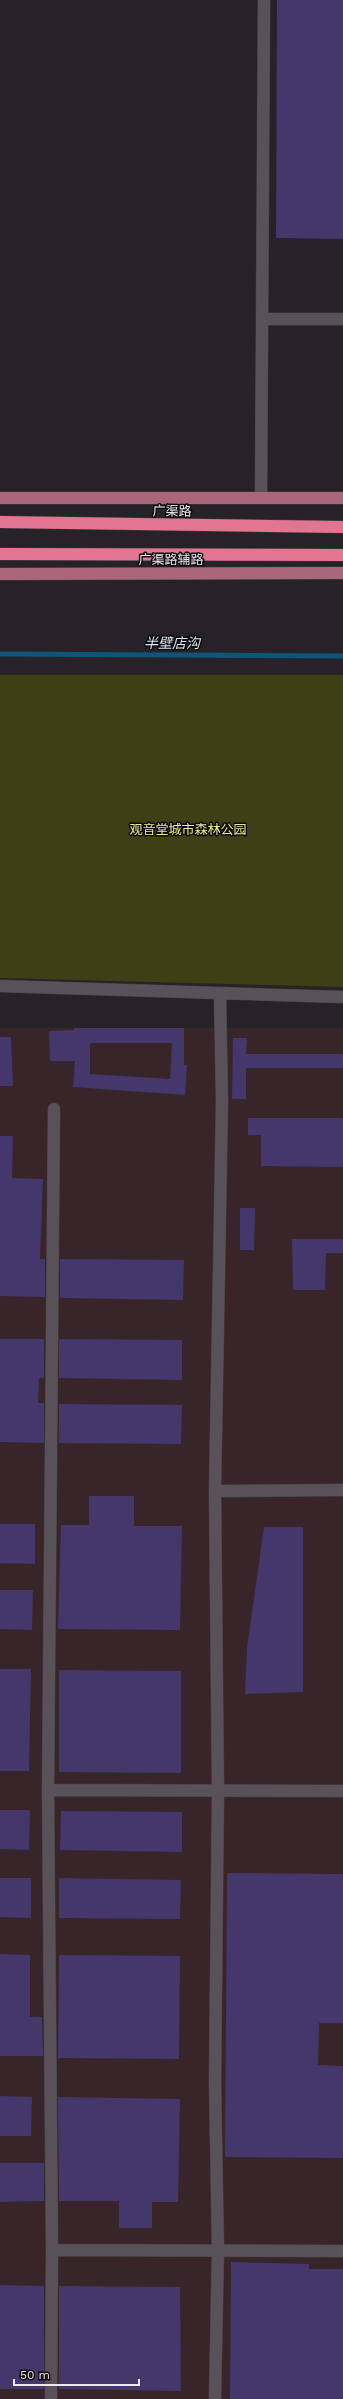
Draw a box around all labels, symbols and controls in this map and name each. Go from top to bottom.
street label: 广渠路 [152,503,192,519]
street label: 广渠路辅路 [138,552,204,567]
water label: 半壁店沟 [144,635,202,651]
park label: 观音堂城市森林公园 [129,822,247,837]
scale bar [14,2361,139,2387]
text: 50 m [20,2368,50,2382]

